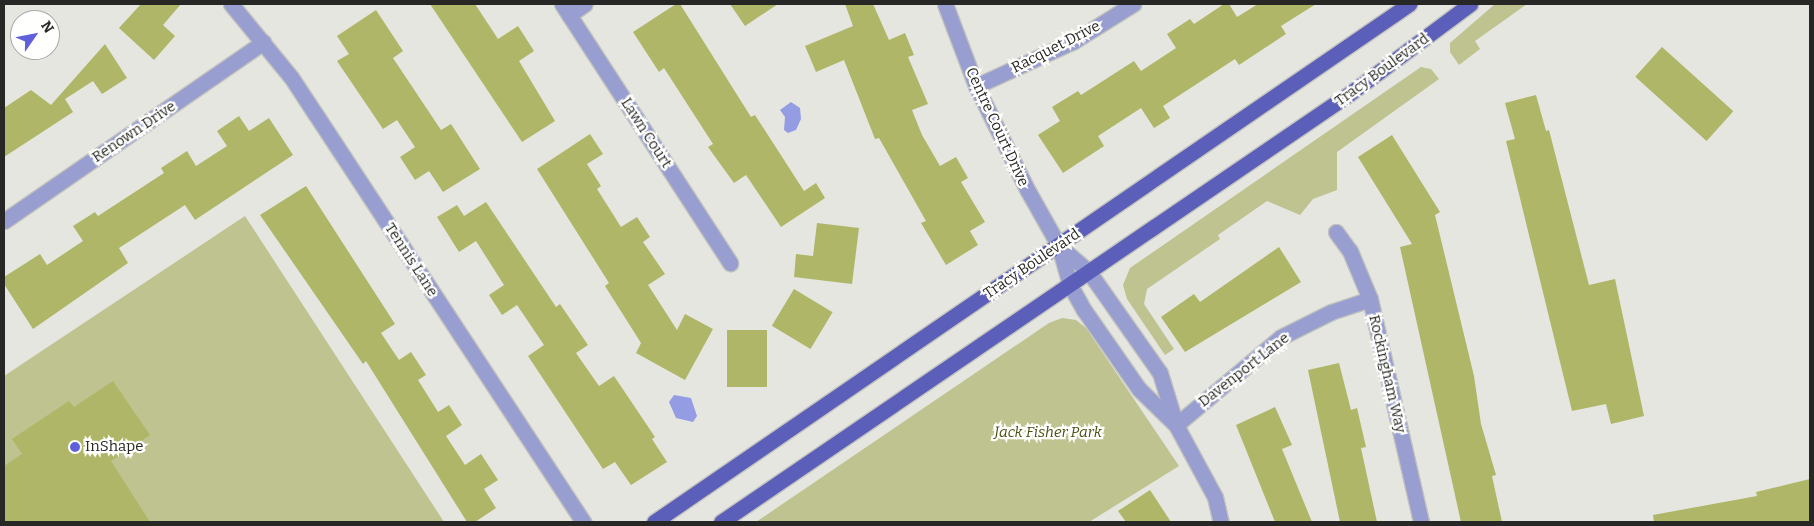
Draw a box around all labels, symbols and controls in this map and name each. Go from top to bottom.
north arrow [10,10,60,60]
street label: Racquet Drive [1009,17,1103,77]
text: N [37,18,57,36]
street label: Tracy Boulevard [1331,30,1433,110]
street label: Centre Court Drive [962,65,1032,189]
street label: Lawn Court [617,95,675,171]
street label: Renown Drive [89,97,179,167]
street label: Tennis Lane [381,220,441,300]
street label: Tracy Boulevard [981,225,1083,303]
street label: Rockingham Way [1365,313,1409,435]
street label: Davenport Lane [1195,329,1293,411]
park label: Jack Fisher Park [994,424,1102,442]
place label: InShape [85,438,143,456]
marker: InShape [69,441,81,453]

